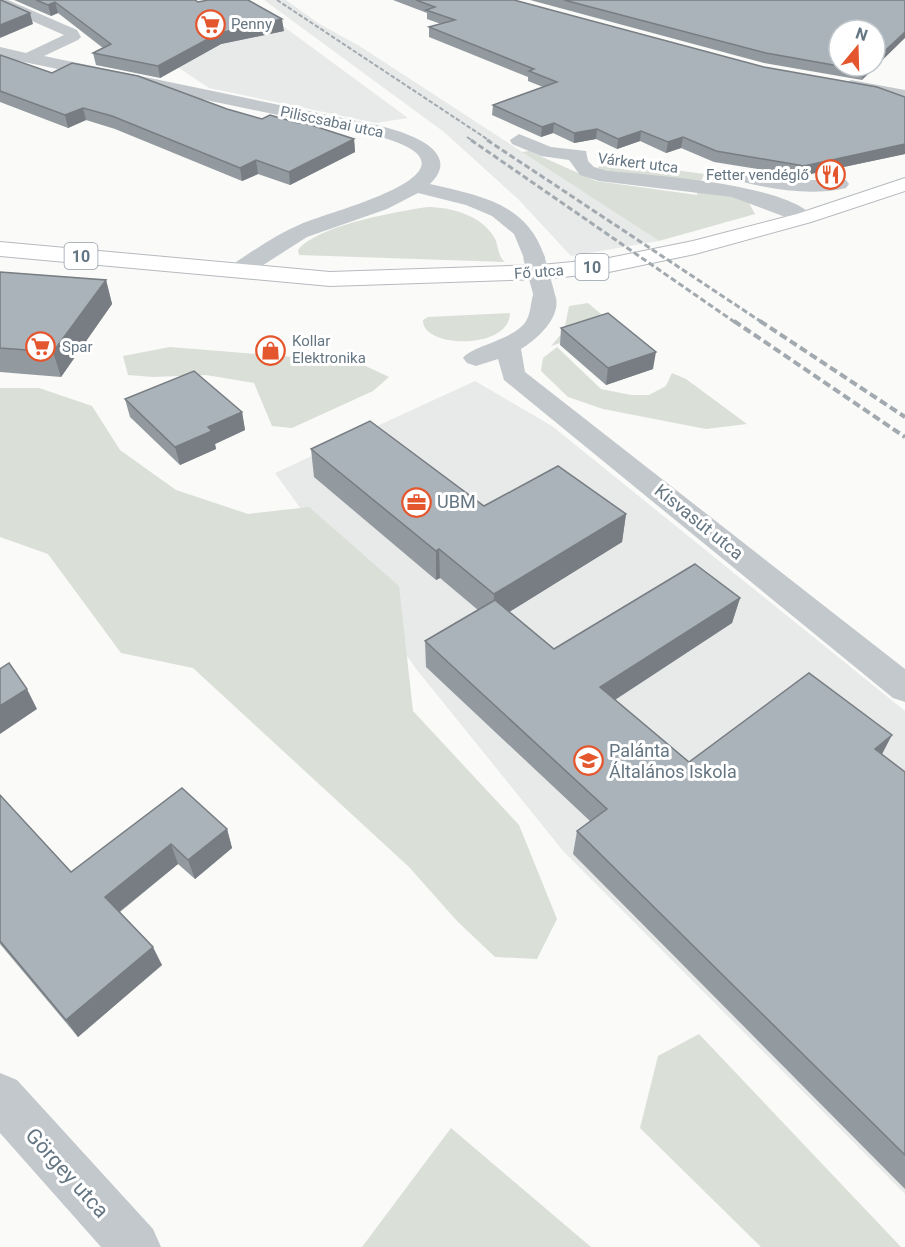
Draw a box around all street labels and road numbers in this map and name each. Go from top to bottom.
street label: Piliscsabai utca [279,102,385,142]
street label: Várkert utca [597,149,679,177]
road number: 10 [64,243,98,269]
road number: 10 [576,254,608,280]
street label: Fő utca [514,261,564,283]
street label: Kisvasút utca [651,479,748,564]
street label: Görgey utca [21,1123,113,1223]

